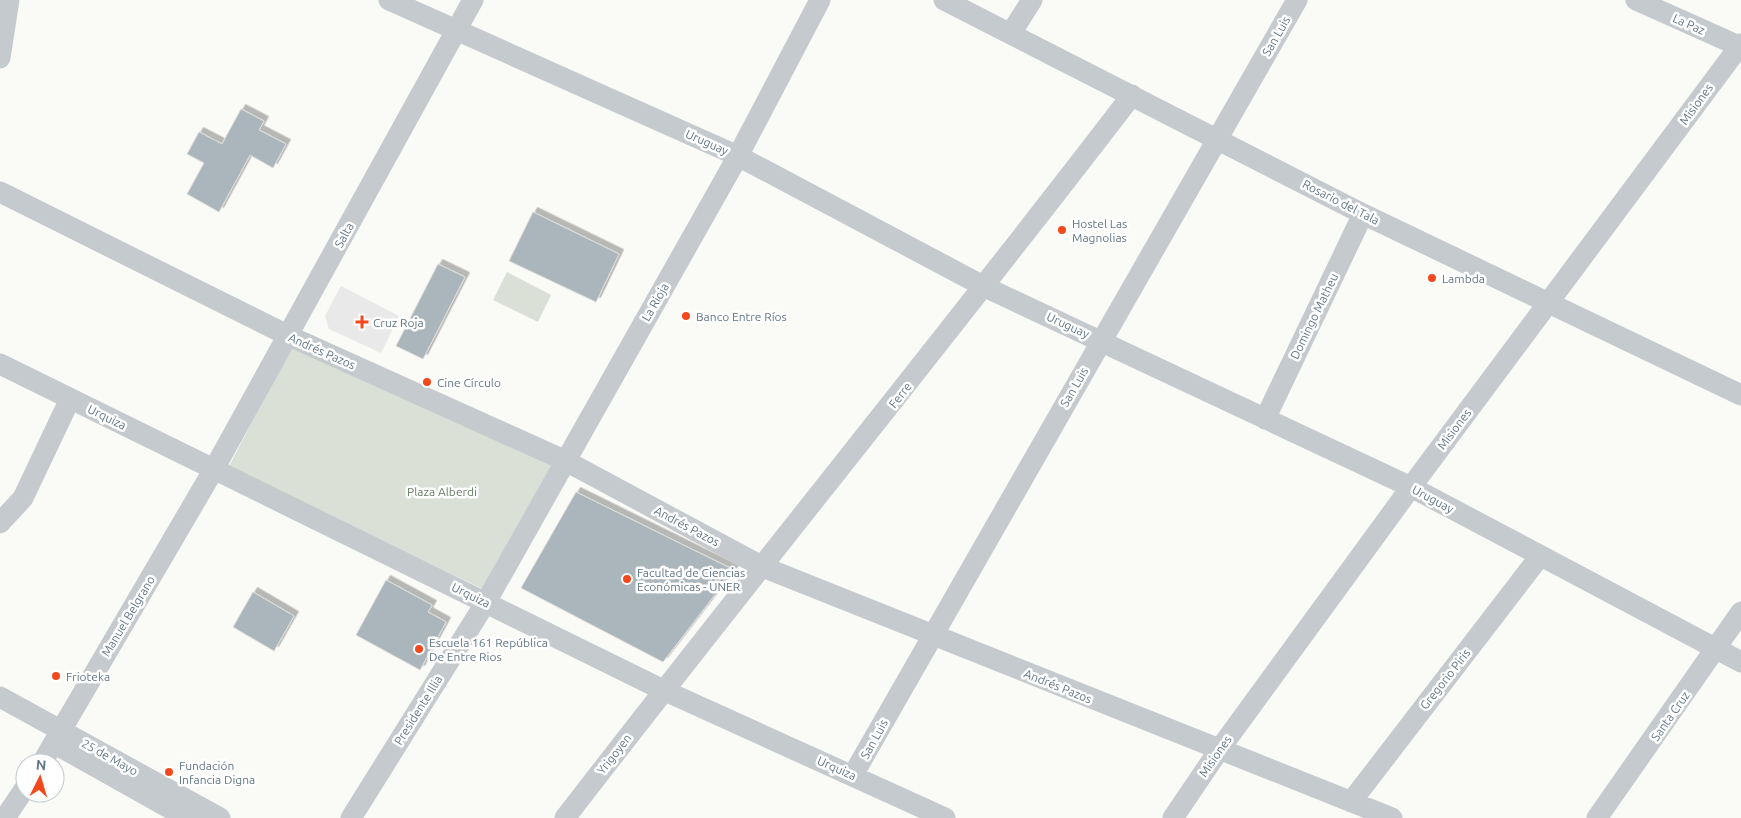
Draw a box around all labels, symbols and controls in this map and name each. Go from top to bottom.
street label: La Paz [1671,11,1708,37]
street label: San Luis [1260,14,1292,58]
street label: Misiones [1677,81,1715,127]
street label: Uruguay [684,127,731,157]
street label: Rosario del Tala [1300,177,1382,227]
place label: Hostel Las Magnolias [1072,217,1127,244]
street label: Salta [332,220,356,250]
marker: Hostel Las Magnolias [1056,224,1068,236]
street label: Domingo Matheu [1288,271,1340,361]
marker: Lambda [1426,272,1438,284]
place label: Lambda [1442,272,1485,285]
street label: La Rioja [639,281,671,323]
marker: Banco Entre Ríos [680,310,692,322]
place label: Banco Entre Ríos [696,310,787,323]
street label: Uruguay [1045,310,1091,341]
marker: Cruz Roja [355,315,369,329]
place label: Cruz Roja [373,316,424,329]
street label: Andrés Pazos [287,330,357,372]
street label: San Luis [1058,365,1090,409]
marker: Cine Círculo [421,376,433,388]
place label: Cine Círculo [437,376,501,389]
street label: Ferre [886,380,914,410]
street label: Urquiza [86,402,128,432]
street label: Misiones [1435,406,1473,452]
street label: Uruguay [1410,483,1456,515]
park label: Plaza Alberdi [407,485,477,498]
street label: Andrés Pazos [652,503,722,549]
place label: Facultad de Ciencias Económicas - UNER [637,566,745,593]
street label: Manuel Belgrano [99,573,157,659]
marker: Facultad de Ciencias Económicas - UNER [621,573,633,585]
street label: Urquiza [450,580,492,610]
place label: Escuela 161 República De Entre Rios [429,636,548,663]
marker: Escuela 161 República De Entre Rios [413,643,425,655]
street label: Gregorio Piris [1417,646,1473,712]
street label: Andrés Pazos [1022,667,1094,705]
marker: Frioteka [50,670,62,682]
place label: Frioteka [66,670,110,683]
street label: Presidente Illia [391,673,445,747]
street label: Santa Cruz [1648,688,1692,743]
street label: San Luis [858,717,890,761]
street label: Yrigoyen [594,731,634,777]
street label: Misiones [1196,733,1234,779]
street label: 25 de Mayo [80,736,140,778]
north arrow [15,753,65,803]
street label: Urquiza [816,754,858,782]
text: N [35,757,47,773]
place label: Fundación Infancia Digna [179,759,255,786]
marker: Fundación Infancia Digna [163,766,175,778]

